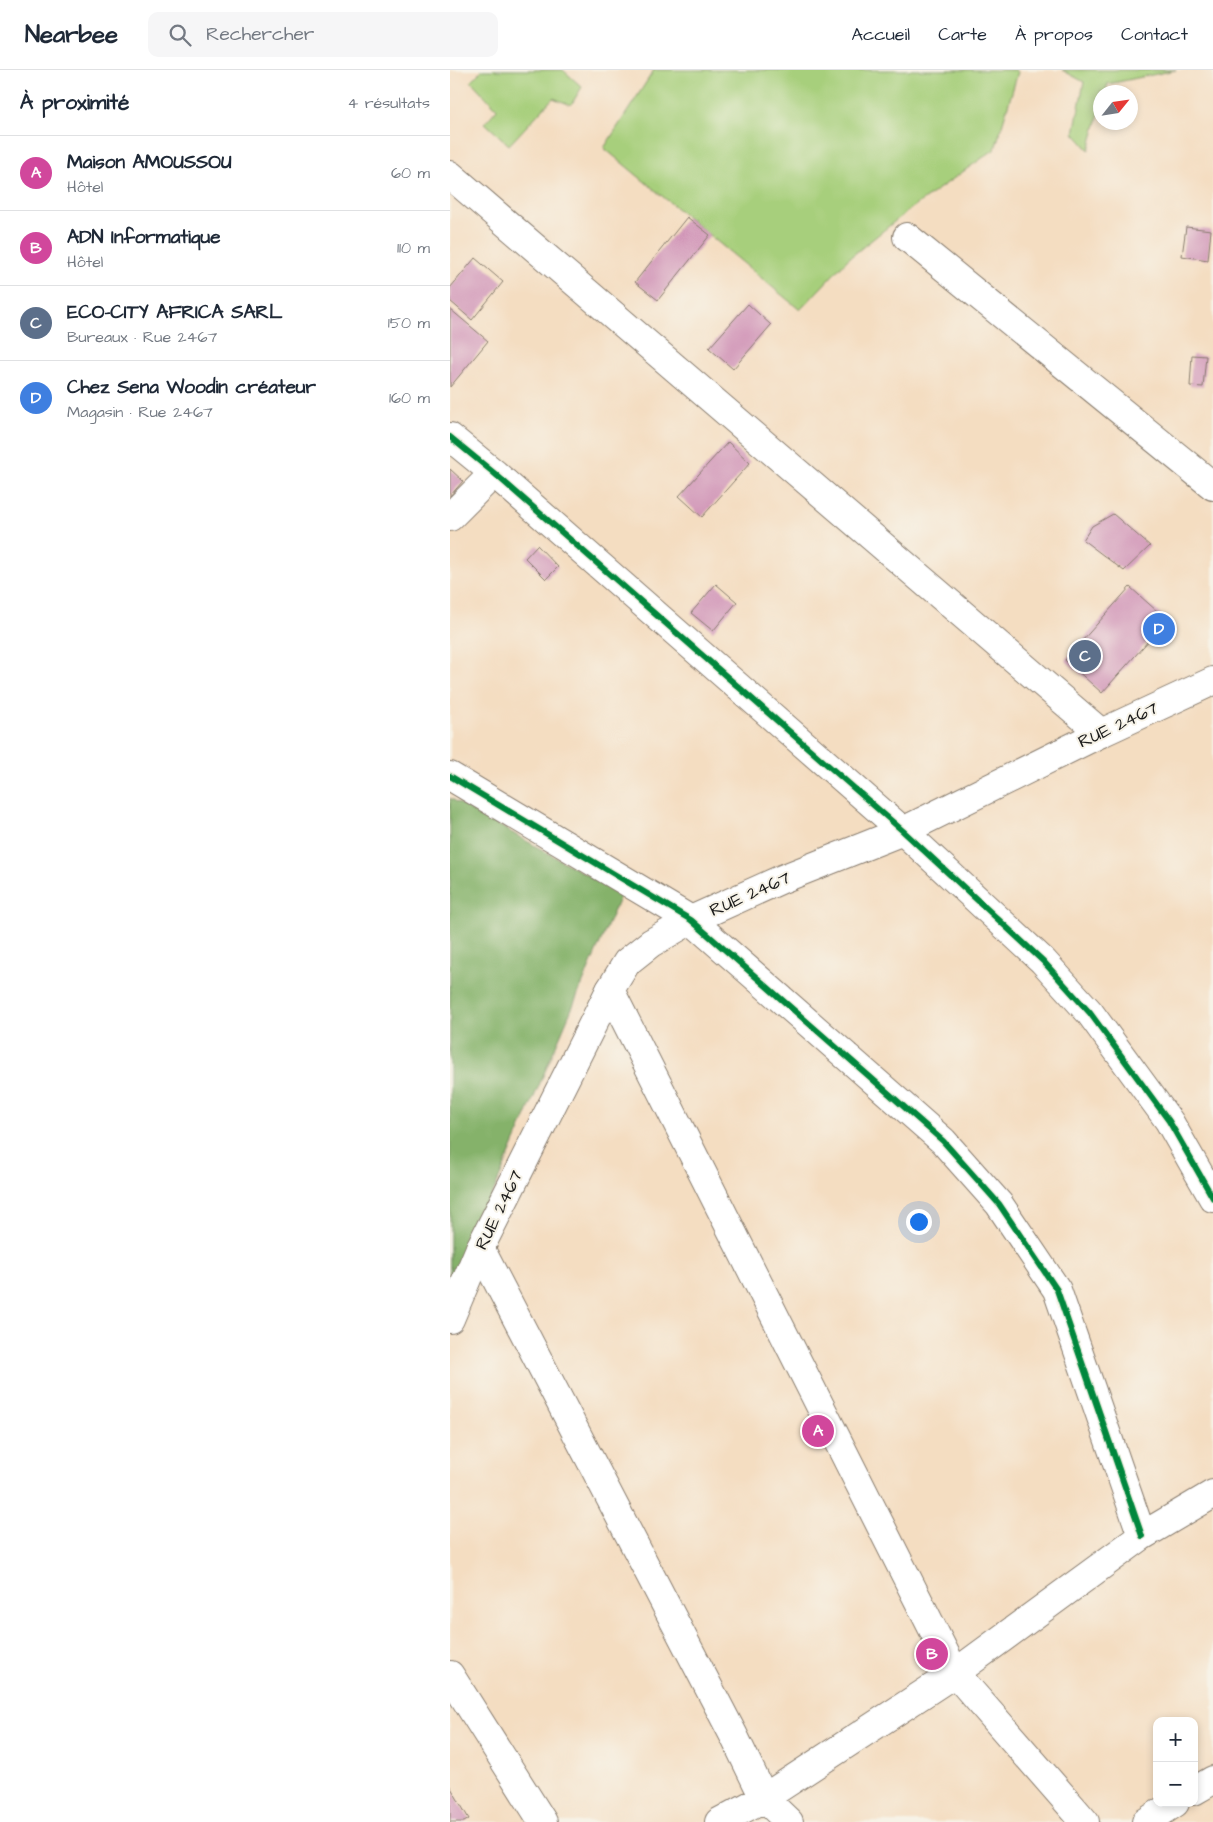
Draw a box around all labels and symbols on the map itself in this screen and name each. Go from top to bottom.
north arrow [1093,85,1138,130]
pin: D [1143,610,1175,648]
pin: C [1069,637,1101,675]
street label: RUE 2467 [1074,696,1162,754]
street label: RUE 2467 [706,865,794,923]
street label: RUE 2467 [469,1166,529,1254]
your location [906,1209,932,1235]
pin: A [802,1412,834,1450]
pin: B [916,1635,948,1673]

